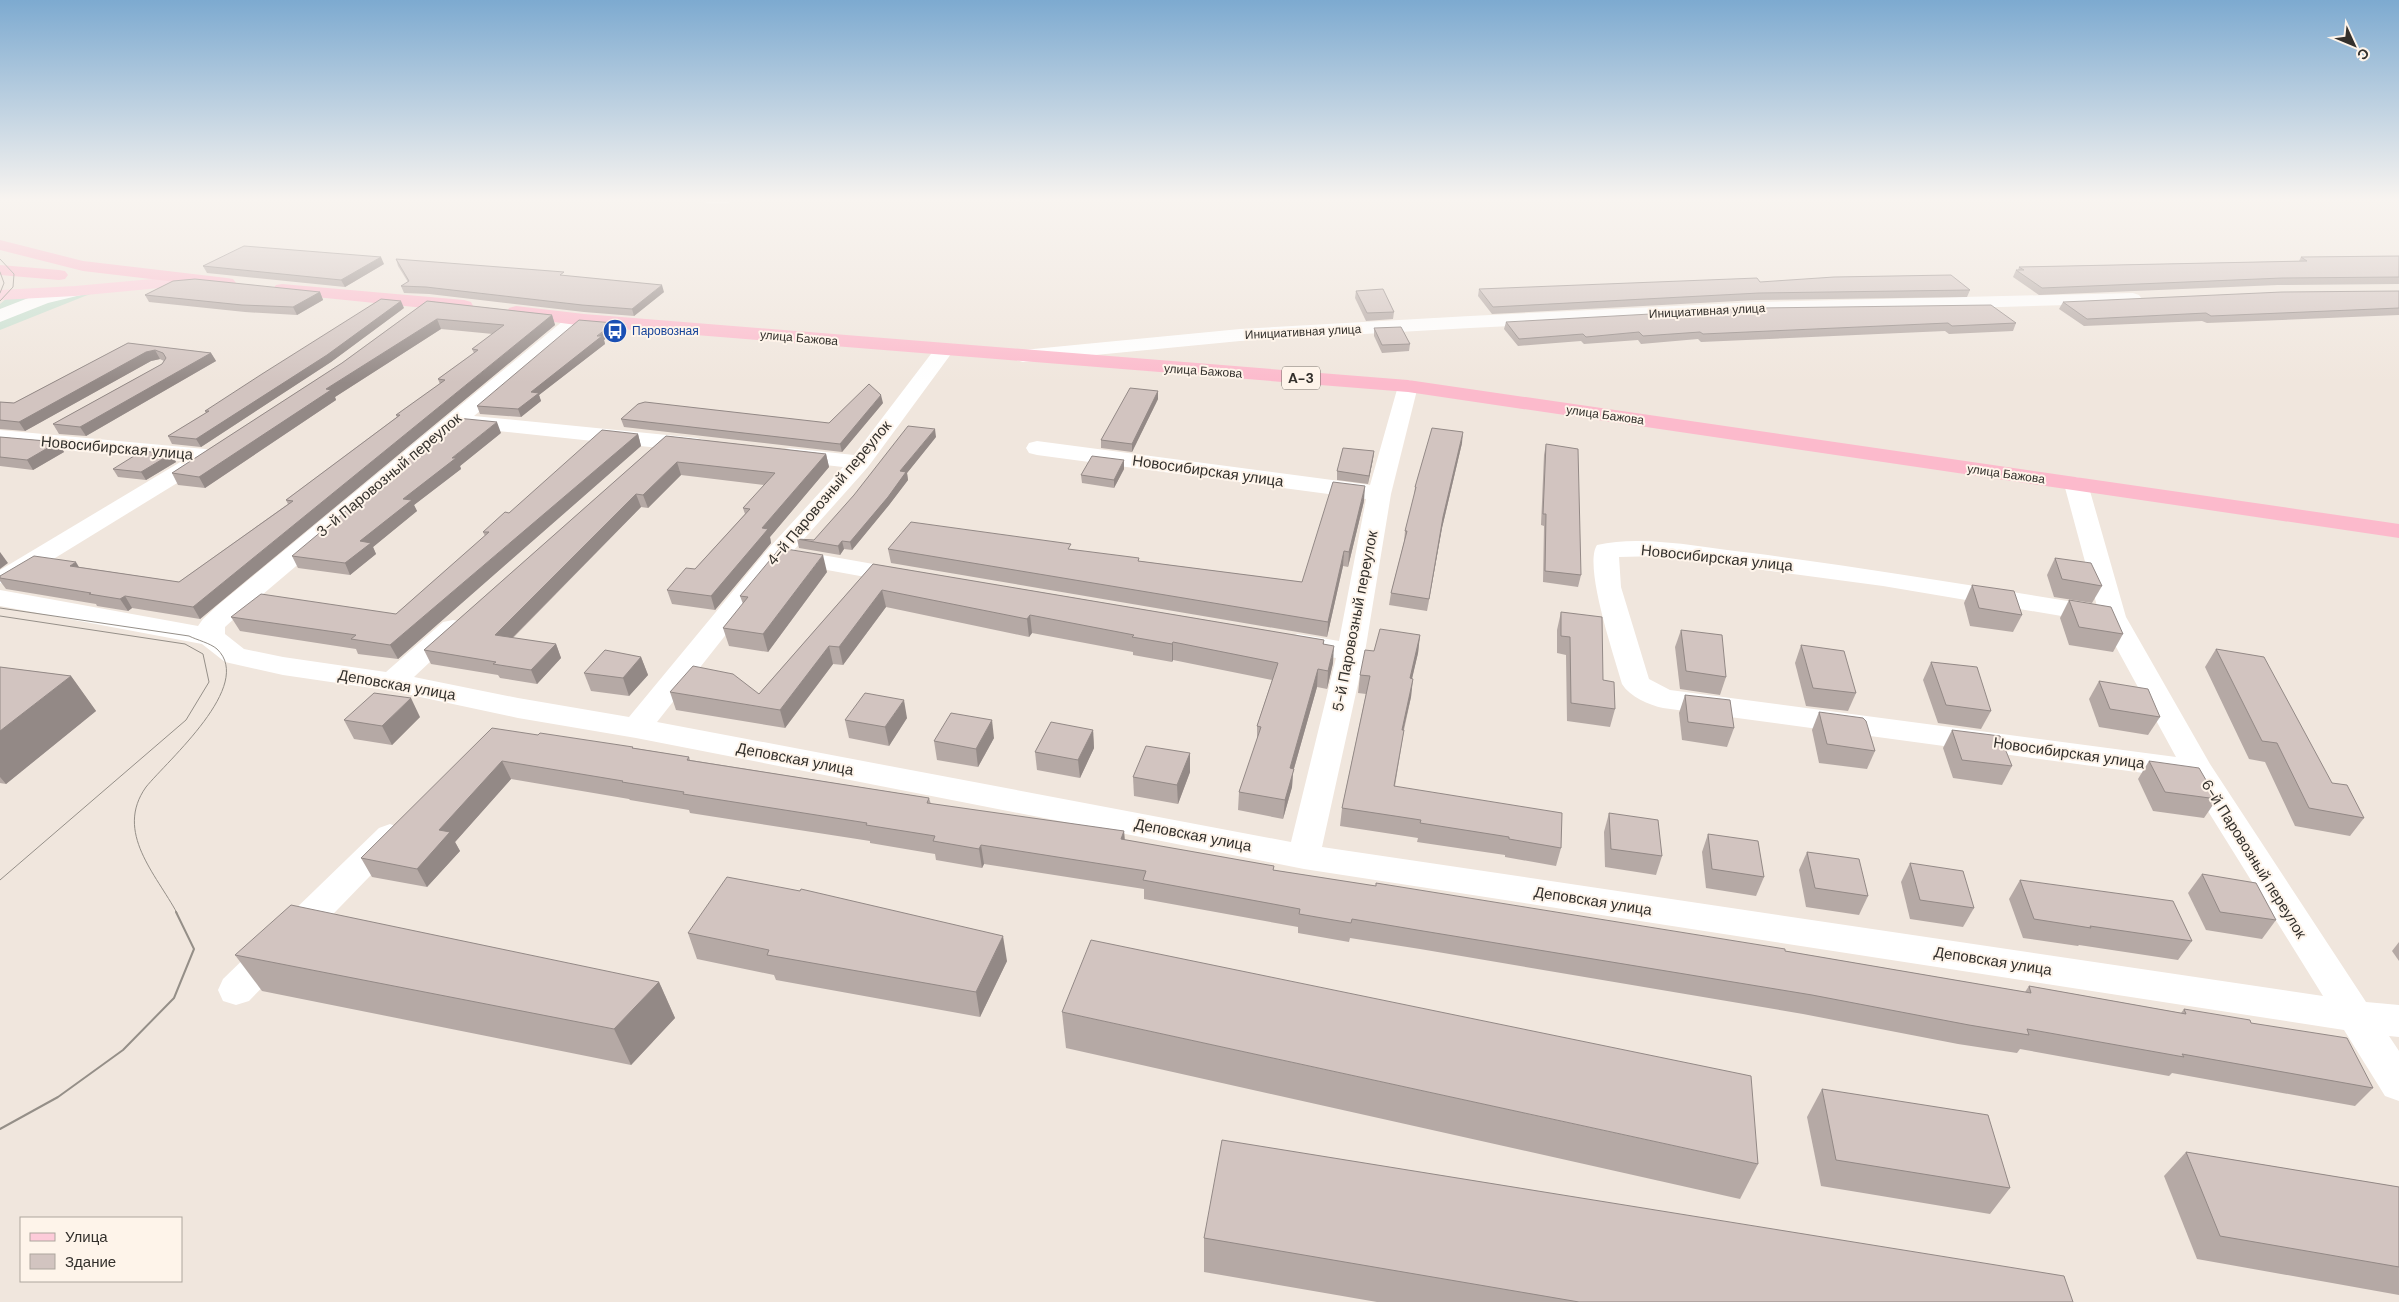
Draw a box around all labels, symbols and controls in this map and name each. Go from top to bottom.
north arrow [2329,20,2379,70]
text: С [2353,44,2373,64]
street label: Инициативная улица [1648,300,1766,322]
bus stop icon: Паровозная [602,318,628,344]
street label: Инициативная улица [1244,321,1362,343]
place label: Паровозная [632,323,699,339]
street label: улица Бажова [759,327,839,349]
street label: улица Бажова [1163,360,1243,382]
road number: A-3 [1282,366,1320,389]
street label: улица Бажова [1565,402,1645,428]
street label: 3-й Паровозный переулок [312,408,466,542]
street label: 4-й Паровозный переулок [762,416,896,570]
street label: Новосибирская улица [40,431,195,465]
street label: Новосибирская улица [1131,450,1286,492]
street label: улица Бажова [1966,461,2046,487]
street label: 5-й Паровозный переулок [1328,529,1382,713]
street label: Новосибирская улица [1640,540,1795,576]
street label: Деповская улица [337,665,458,705]
street label: Новосибирская улица [1992,732,2147,774]
street label: Деповская улица [735,738,856,780]
street label: 6-й Паровозный переулок [2197,776,2311,943]
street label: Деповская улица [1133,814,1254,856]
street label: Деповская улица [1533,882,1654,920]
street label: Деповская улица [1933,942,2054,980]
legend [20,1217,182,1282]
text: Улица [65,1227,108,1247]
text: Здание [65,1252,116,1272]

